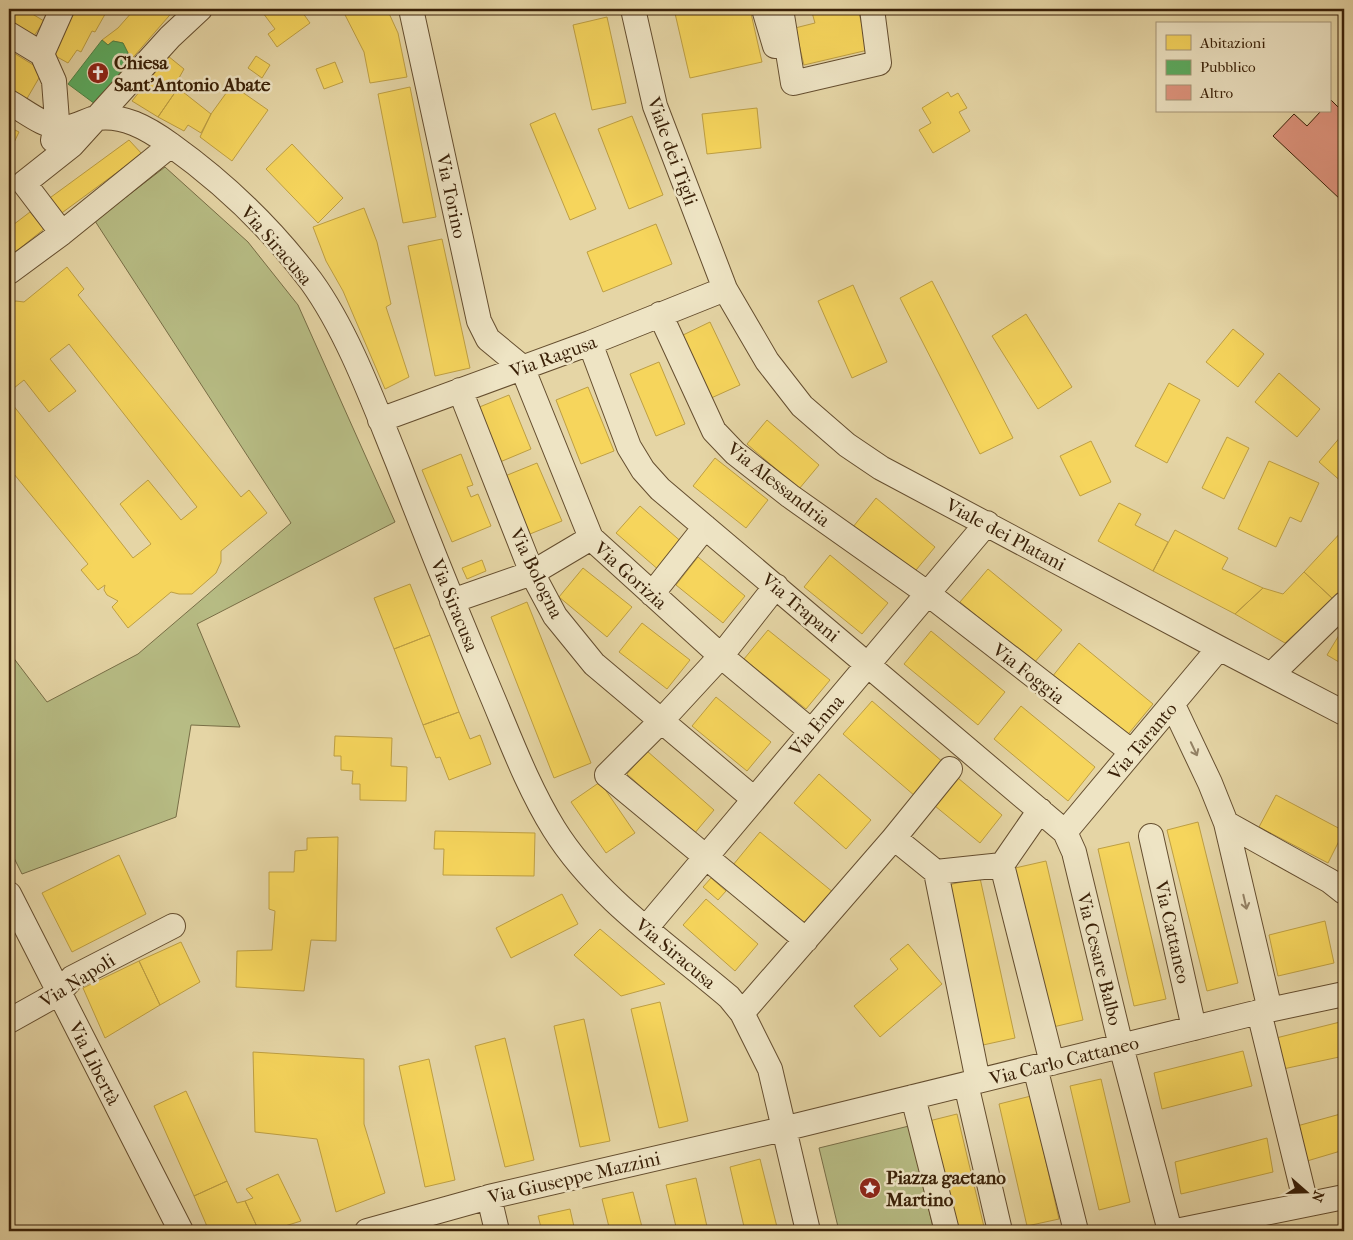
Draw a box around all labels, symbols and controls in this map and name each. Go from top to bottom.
legend [1156,22,1330,112]
text: Abitazioni [1199,34,1266,52]
place label: Chiesa Sant'Antonio Abate [114,52,271,96]
text: Pubblico [1200,58,1256,76]
church icon: Chiesa Sant'Antonio Abate [86,61,110,85]
text: Altro [1199,84,1233,102]
street label: Viale dei Tigli [642,93,702,209]
street label: Via Torino [431,151,471,241]
street label: Via Siracusa [235,201,317,290]
street label: Via Ragusa [506,331,600,383]
street label: Via Alessandria [722,437,834,532]
street label: Viale dei Platani [941,494,1070,576]
street label: Via Bologna [504,524,567,622]
street label: Via Gorizia [589,537,671,614]
street label: Via Siracusa [425,555,483,655]
street label: Via Trapani [756,568,844,647]
street label: Via Foggia [987,638,1069,709]
street label: Via Enna [784,690,849,762]
street label: Via Taranto [1103,698,1182,786]
one-way arrow [1190,741,1199,756]
street label: Via Cattaneo [1149,878,1195,986]
street label: Via Cesare Balbo [1072,890,1126,1028]
one-way arrow [1241,894,1250,910]
street label: Via Siracusa [630,913,720,994]
street label: Via Napoli [35,949,119,1013]
street label: Via Libertà [63,1017,125,1109]
street label: Via Carlo Cattaneo [986,1032,1141,1090]
street label: Via Giuseppe Mazzini [485,1147,663,1209]
place label: Piazza gaetano Martino [885,1167,1006,1211]
north arrow [1280,1168,1330,1218]
place icon: Piazza gaetano Martino [858,1176,882,1200]
text: N [1308,1188,1328,1205]

